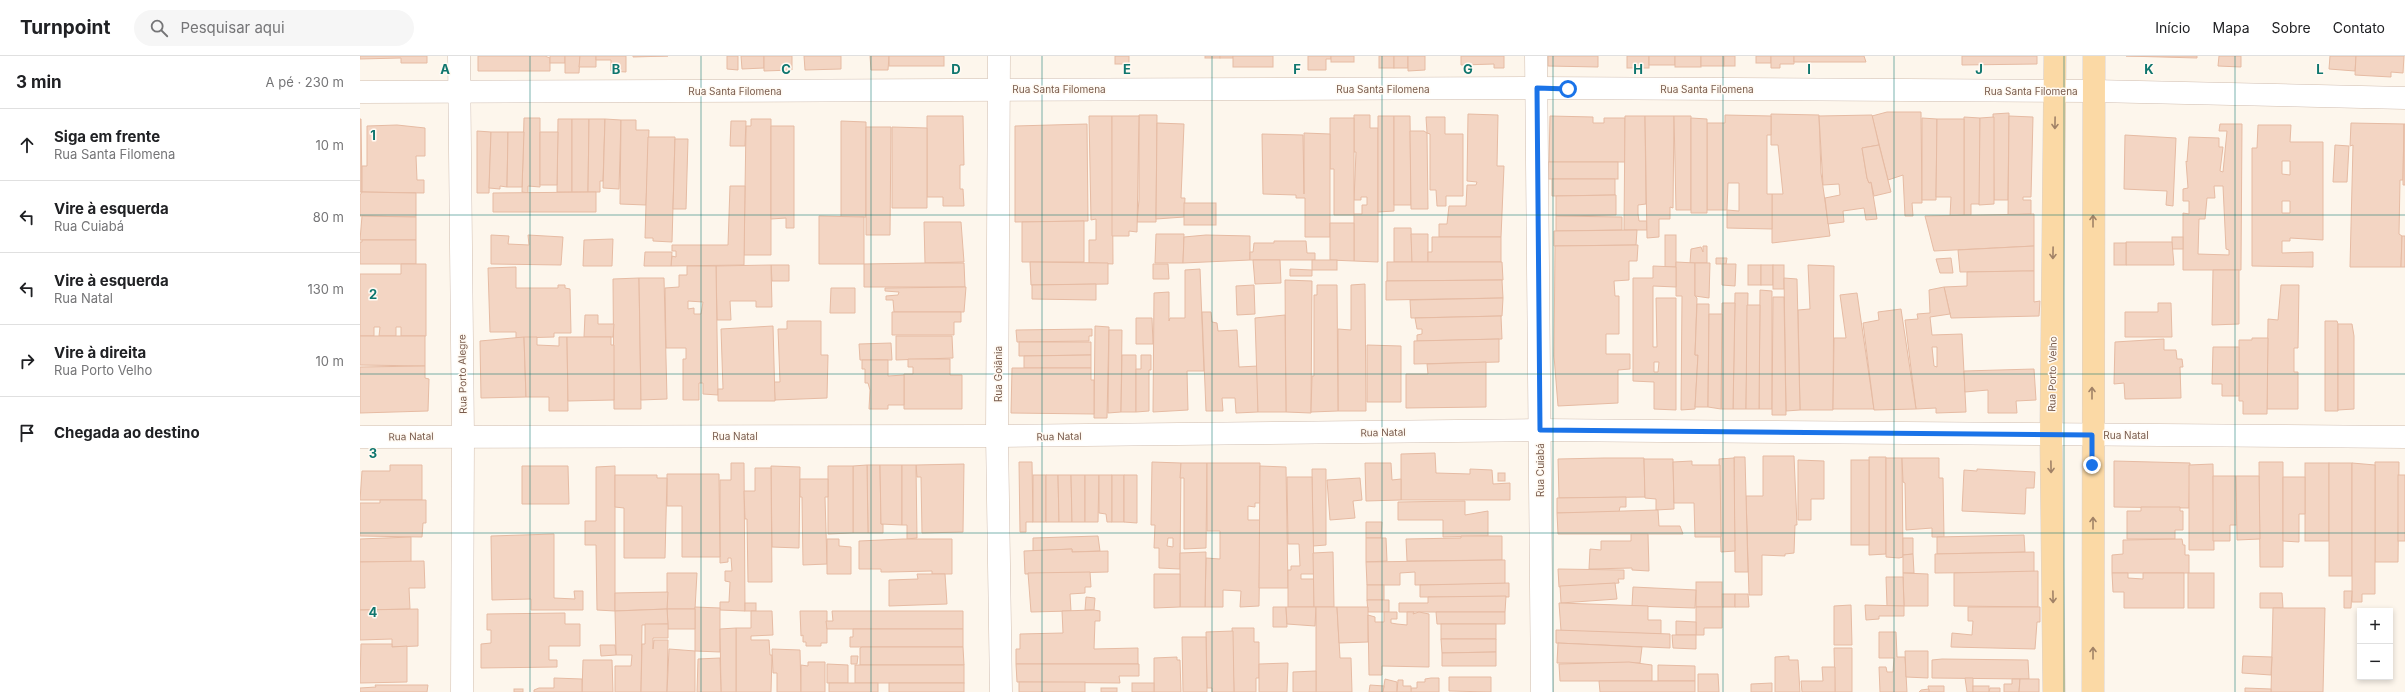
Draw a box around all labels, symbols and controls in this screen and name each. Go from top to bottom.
search box [134,10,414,46]
text: Turnpoint [20,16,110,39]
icon: search [148,17,170,39]
text: Pesquisar aqui [180,18,285,37]
text: Início [2155,19,2191,36]
text: Mapa [2213,19,2250,36]
text: Sobre [2272,19,2311,36]
text: Contato [2333,19,2385,36]
text: A [440,61,450,77]
text: B [612,61,621,77]
text: C [781,61,791,77]
text: D [951,61,961,77]
text: E [1123,61,1131,77]
text: F [1293,61,1301,77]
text: G [1463,61,1473,77]
text: H [1633,61,1643,77]
text: I [1807,61,1811,77]
text: J [1975,61,1983,77]
text: K [2144,61,2154,77]
text: L [2316,61,2324,77]
text: 3 min [16,72,62,92]
text: A pé · 230 m [266,74,344,90]
route start [1559,80,1577,98]
street label: Rua Santa Filomena [1012,83,1106,95]
street label: Rua Santa Filomena [1336,83,1430,95]
street label: Rua Santa Filomena [1660,83,1754,95]
street label: Rua Santa Filomena [688,85,782,97]
street label: Rua Santa Filomena [1984,85,2078,97]
one-way arrow [2051,116,2058,129]
text: Siga em frente [54,127,160,146]
text: 1 [370,127,376,143]
icon: ahead [16,134,38,156]
text: 10 m [315,137,344,153]
text: Rua Santa Filomena [54,146,175,162]
text: Vire à esquerda [54,199,169,218]
icon: left [16,206,38,228]
text: 80 m [313,209,344,225]
one-way arrow [2089,215,2097,228]
text: Rua Cuiabá [54,218,124,234]
one-way arrow [2049,246,2057,259]
text: Vire à esquerda [54,271,169,290]
icon: left [16,278,38,300]
text: 130 m [307,281,344,297]
text: 2 [369,286,377,302]
text: Rua Natal [54,290,113,306]
street label: Rua Porto Alegre [455,334,469,414]
street label: Rua Porto Velho [2045,336,2059,412]
text: Vire à direita [54,343,146,362]
street label: Rua Goiânia [992,346,1004,402]
icon: right [16,350,38,372]
text: 10 m [315,353,344,369]
text: Rua Porto Velho [54,362,152,378]
one-way arrow [2088,387,2096,400]
icon: arrive [16,422,38,444]
text: Chegada ao destino [54,423,200,442]
street label: Rua Natal [1360,426,1406,438]
street label: Rua Natal [2103,429,2149,441]
street label: Rua Natal [388,430,434,442]
street label: Rua Natal [712,430,758,442]
street label: Rua Natal [1036,430,1082,442]
street label: Rua Cuiabá [1534,443,1546,497]
text: 3 [369,445,377,461]
route end [2083,456,2101,474]
one-way arrow [2048,460,2055,473]
one-way arrow [2089,517,2096,530]
one-way arrow [2049,590,2057,603]
text: 4 [369,604,378,620]
map controls [2357,608,2393,680]
button: + [2357,608,2393,644]
button: − [2357,644,2393,680]
one-way arrow [2089,647,2097,660]

